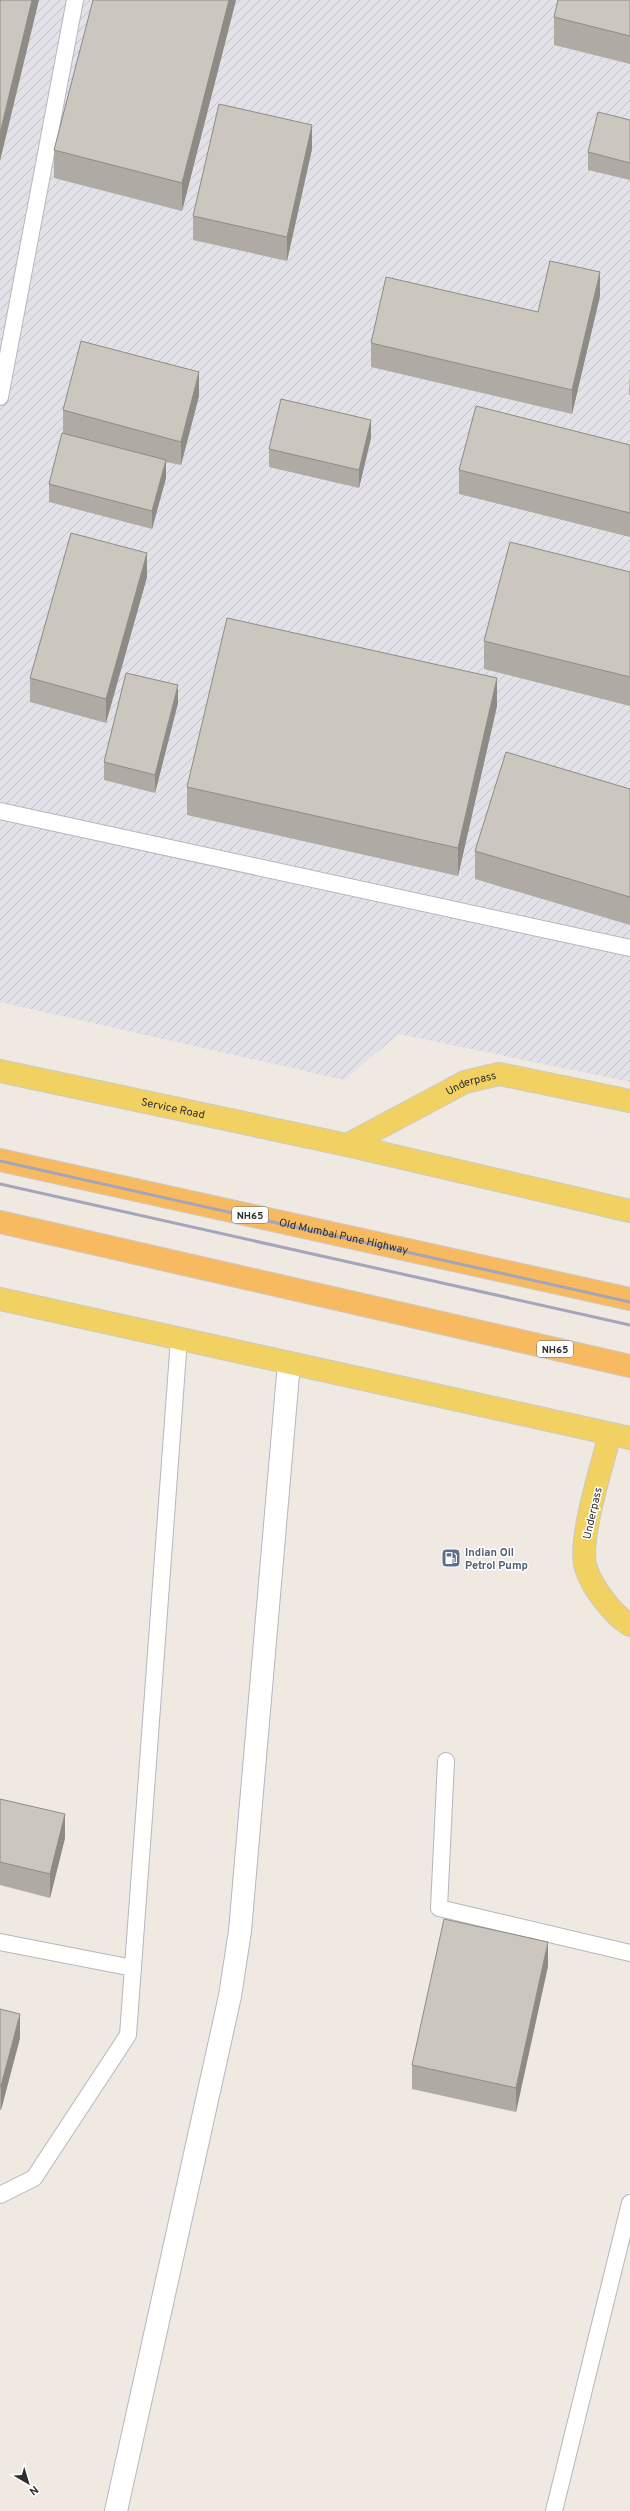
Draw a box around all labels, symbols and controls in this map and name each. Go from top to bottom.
street label: Underpass [443,1069,498,1099]
street label: Service Road [140,1095,206,1123]
road number: NH65 [232,1207,268,1223]
street label: Old Mumbai Pune Highway [278,1216,410,1258]
road number: NH65 [537,1341,573,1357]
street label: Underpass [580,1486,606,1541]
place label: Indian Oil Petrol Pump [465,1546,528,1573]
fuel station icon: Indian Oil Petrol Pump [440,1547,462,1569]
north arrow [8,2463,48,2503]
text: N [26,2482,41,2498]

